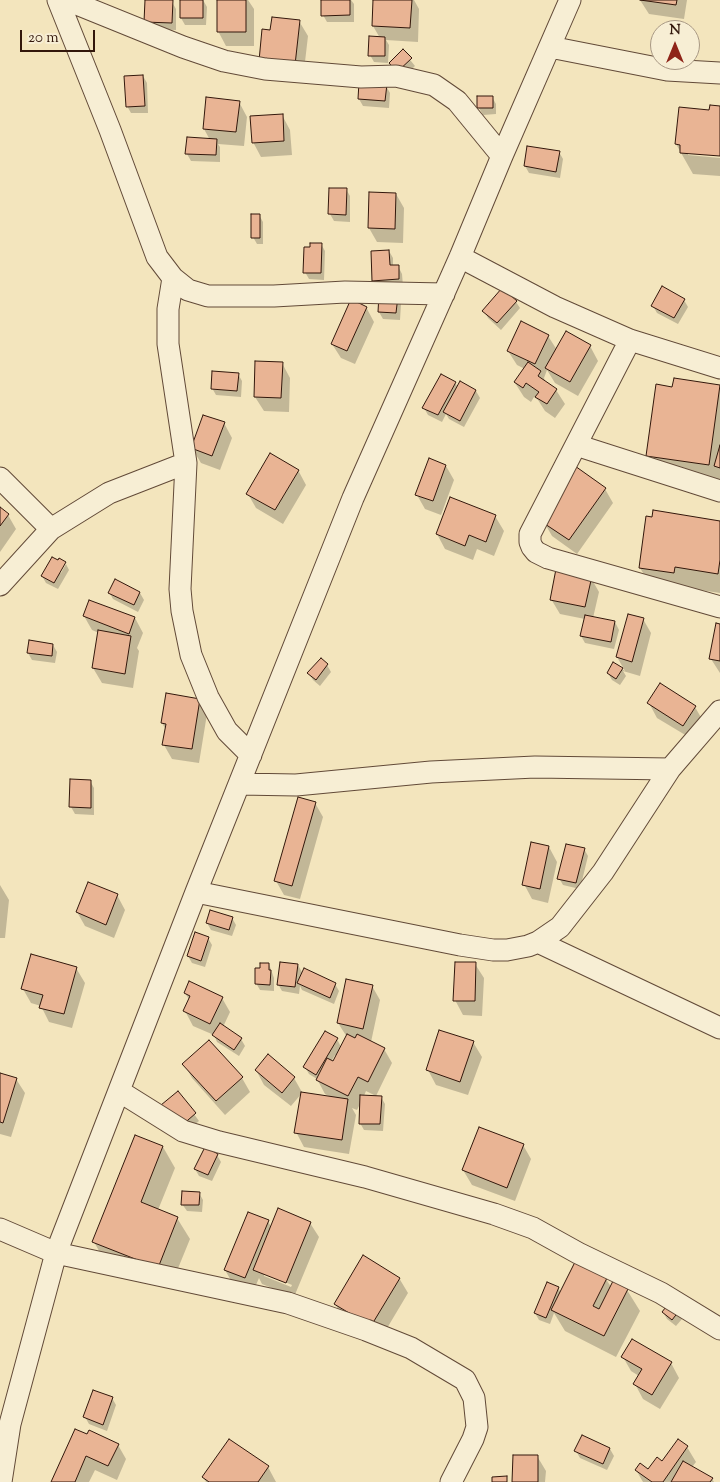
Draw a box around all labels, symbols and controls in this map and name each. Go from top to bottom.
scale bar [22,20,98,52]
north arrow [650,20,700,70]
text: N [669,21,681,41]
text: 20 m [28,28,59,49]

